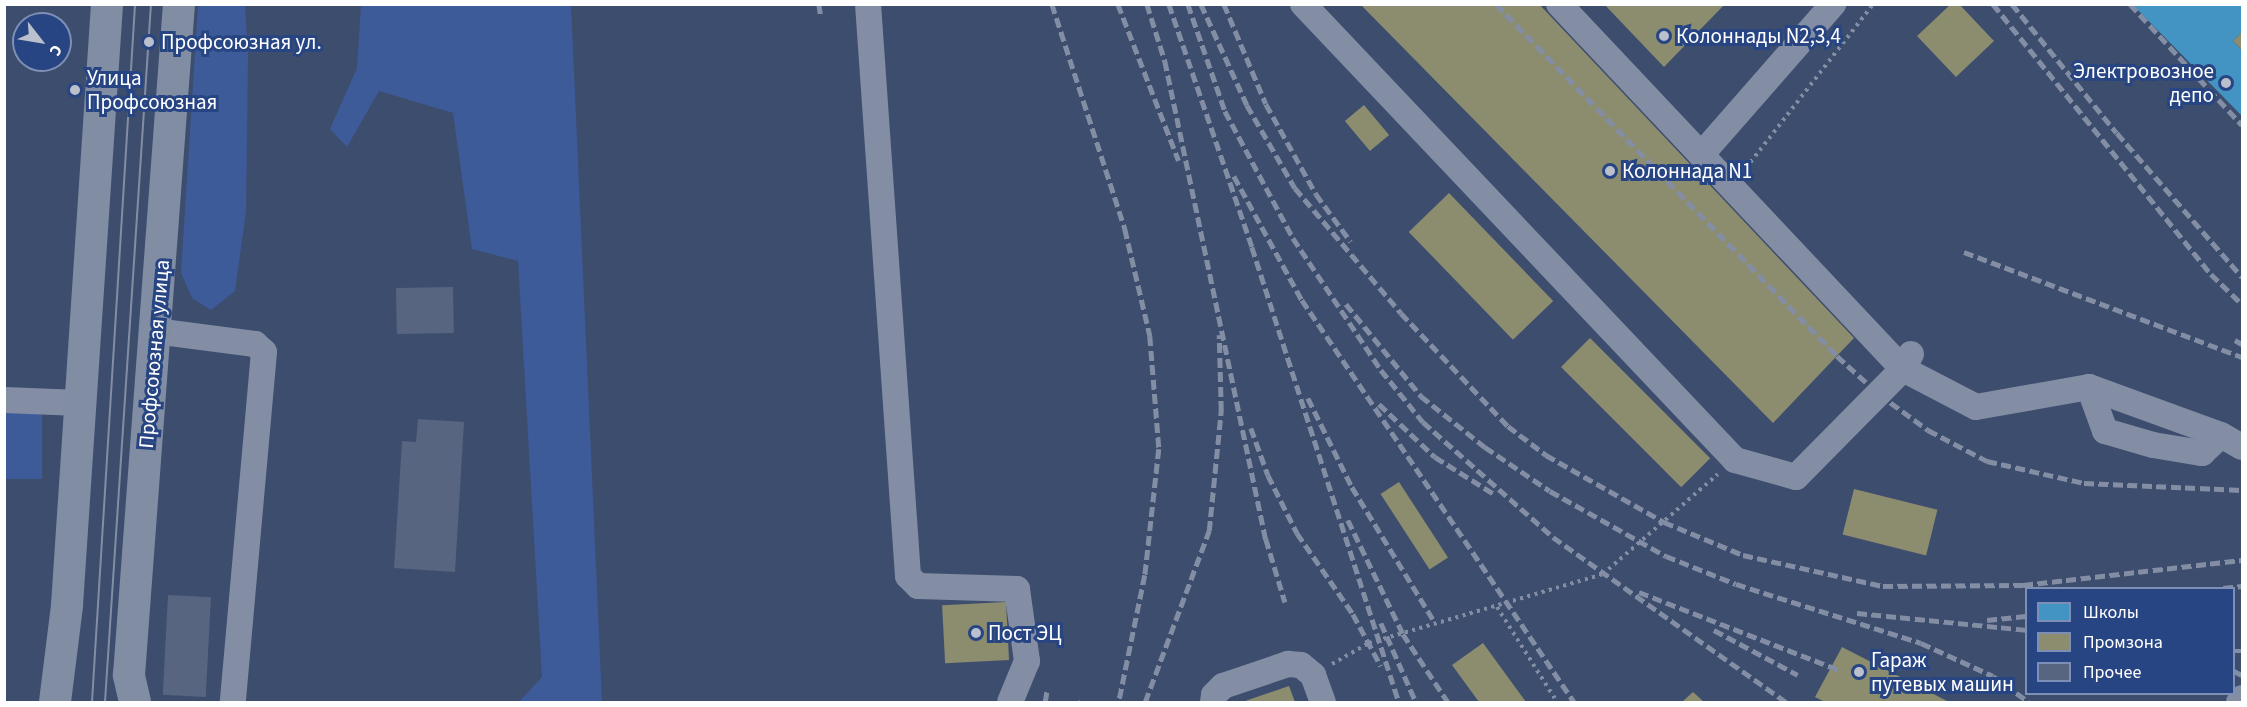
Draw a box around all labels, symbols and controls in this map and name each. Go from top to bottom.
north arrow [12,12,72,72]
place label: Колоннады N2,3,4 [1676,23,1841,49]
place label: Профсоюзная ул. [161,29,322,55]
marker: Колоннады N2,3,4 [1657,29,1671,43]
marker: Профсоюзная ул. [142,35,156,49]
text: С [44,41,68,60]
place label: Электровозное депо [2073,58,2214,108]
place label: Улица Профсоюзная [87,65,217,115]
marker: Электровозное депо [2219,76,2233,90]
marker: Улица Профсоюзная [68,83,82,97]
place label: Колоннада N1 [1622,158,1752,184]
marker: Колоннада N1 [1603,164,1617,178]
street label: Профсоюзная улица [133,258,175,450]
legend [2025,587,2235,695]
text: Школы [2083,600,2139,625]
place label: Пост ЭЦ [988,620,1062,646]
marker: Пост ЭЦ [969,626,983,640]
text: Промзона [2083,630,2163,655]
place label: Гараж путевых машин [1871,647,2014,697]
text: Прочее [2083,660,2141,685]
marker: Гараж путевых машин [1852,665,1866,679]

